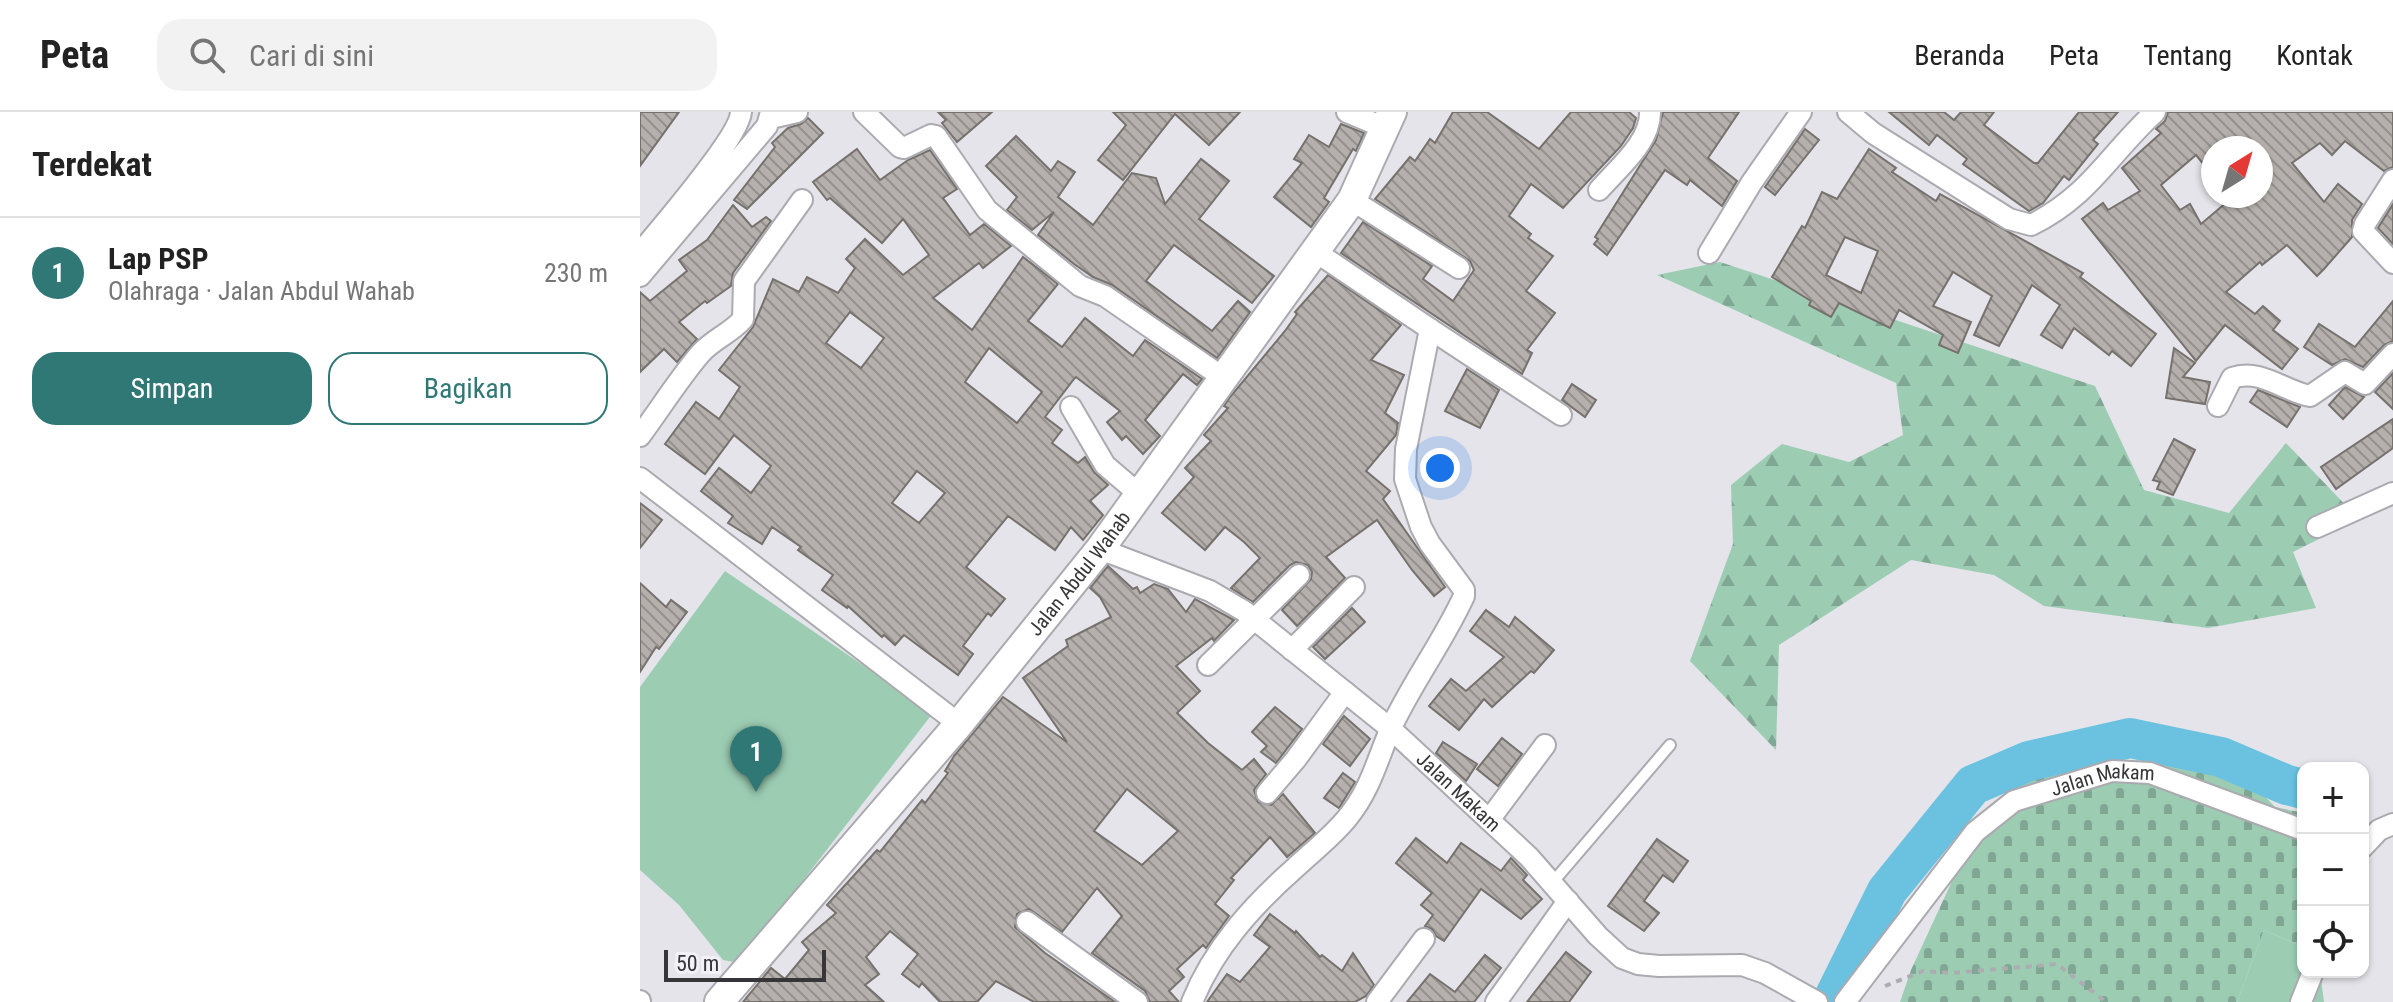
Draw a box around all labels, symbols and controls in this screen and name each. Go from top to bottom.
search box [157,19,717,91]
text: Peta [40,33,109,77]
icon: search [185,33,229,77]
text: Cari di sini [249,38,374,73]
text: Beranda [1914,39,2005,72]
text: Peta [2049,39,2099,72]
text: Tentang [2143,39,2232,72]
text: Kontak [2276,39,2353,72]
north arrow [2201,136,2273,208]
text: Terdekat [32,144,152,184]
text: Lap PSP [108,241,209,276]
text: 1 [51,258,65,288]
text: 230 m [544,258,608,288]
text: Olahraga · Jalan Abdul Wahab [108,276,415,306]
button: Simpan [32,352,312,425]
button: Bagikan [328,352,608,425]
your location [1420,448,1460,488]
street label: Jalan Abdul Wahab [1023,506,1135,640]
pin: 1 [730,726,782,792]
street label: Jalan Makam [1412,747,1506,837]
street label: Jalan Makam [2048,759,2155,801]
map controls [2297,762,2369,978]
button: + [2297,762,2369,834]
button: − [2297,834,2369,906]
button: locate [2297,906,2369,978]
scale bar [664,946,826,982]
text: 50 m [676,951,719,976]

